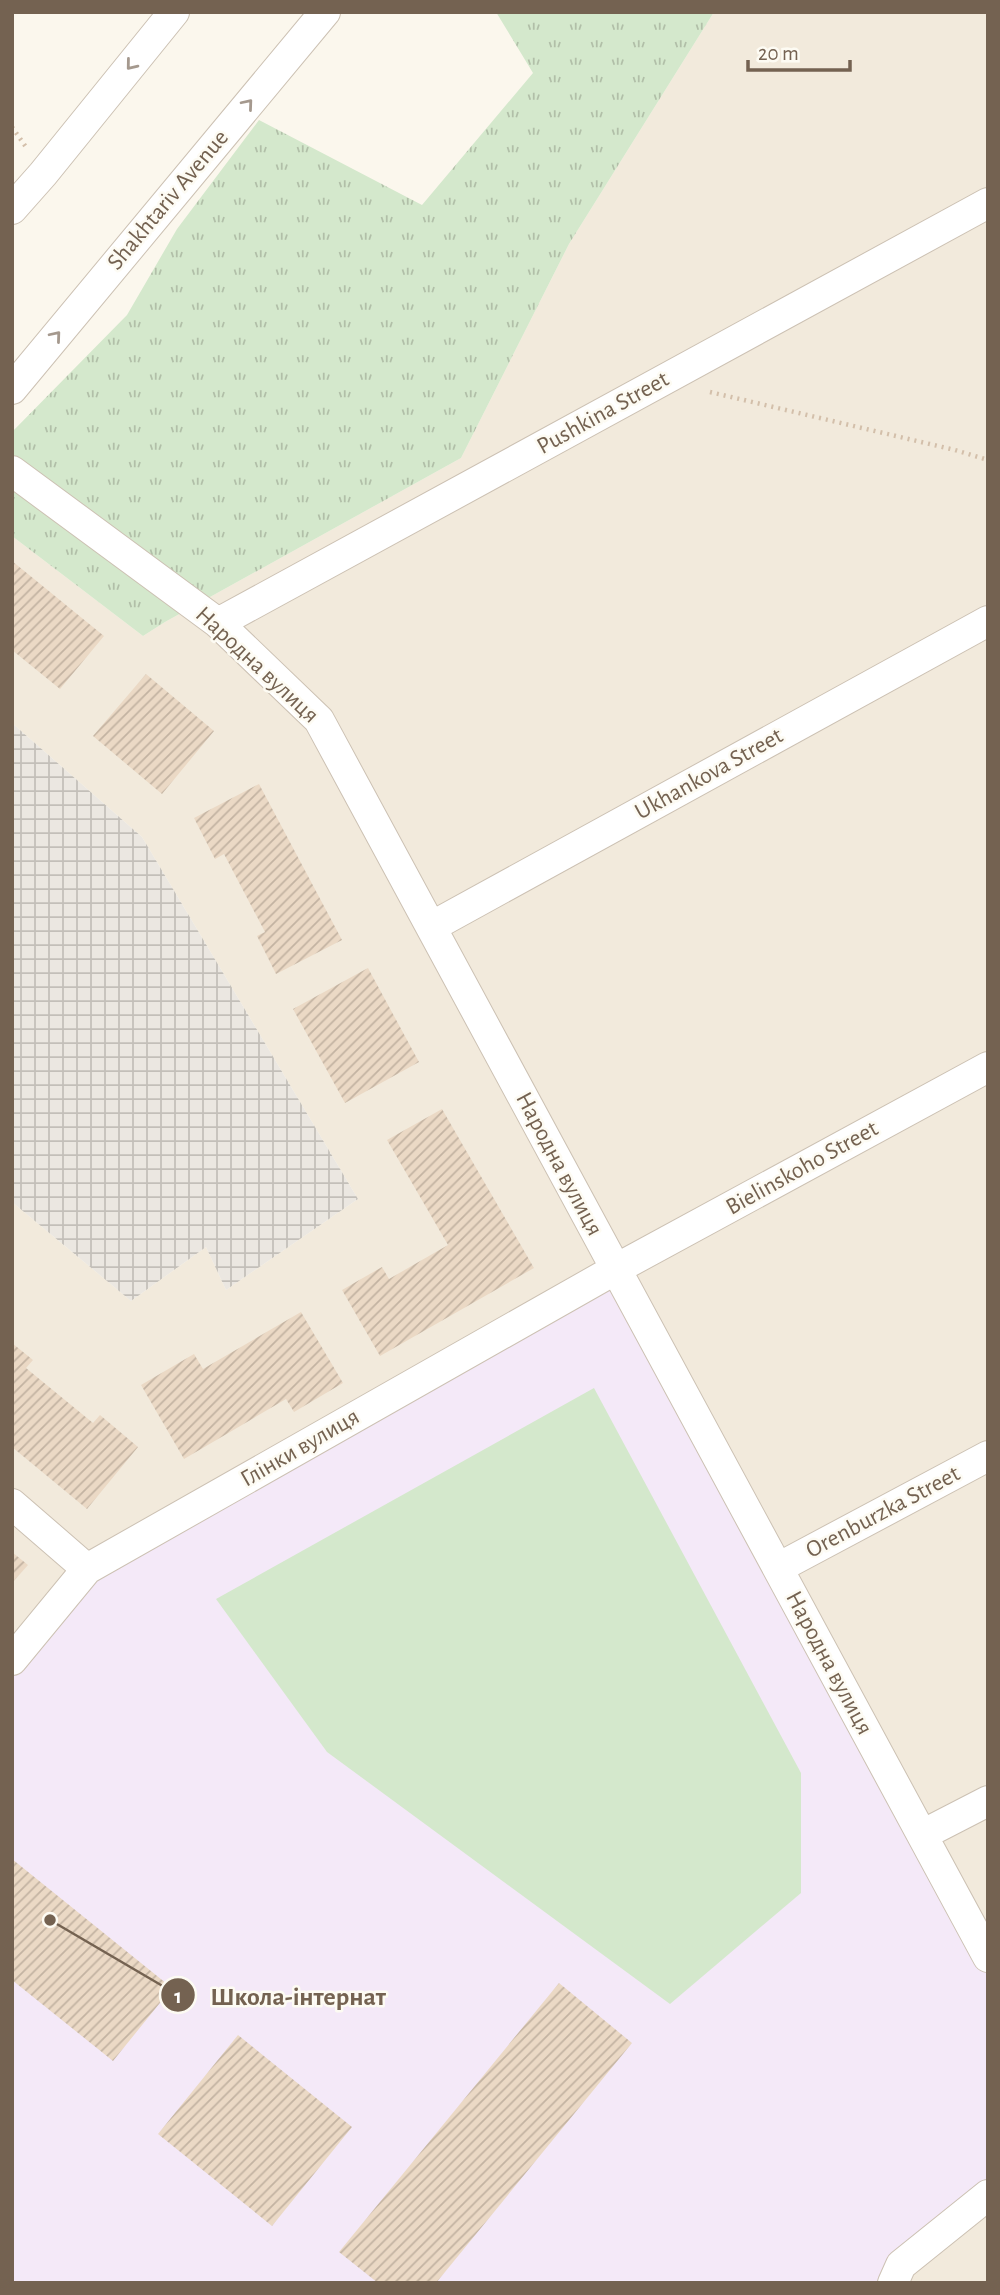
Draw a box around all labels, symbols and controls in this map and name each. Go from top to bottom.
scale bar [748,28,850,72]
text: 20 m [758,43,799,64]
one-way arrow [127,57,139,70]
one-way arrow [240,100,252,113]
street label: Shakhtariv Avenue [103,126,233,274]
one-way arrow [48,331,60,344]
street label: Pushkina Street [533,367,673,459]
street label: Народна вулиця [191,602,323,728]
street label: Ukhankova Street [631,723,787,824]
street label: Народна вулиця [511,1088,607,1240]
street label: Bielinskoho Street [722,1116,882,1220]
street label: Глінки вулиця [236,1404,364,1492]
street label: Orenburzka Street [802,1461,964,1563]
street label: Народна вулиця [781,1587,877,1739]
callout: Школа-інтернат [161,1972,399,2019]
text: Школа-інтернат [210,1984,387,2010]
text: 1 [174,1986,182,2007]

